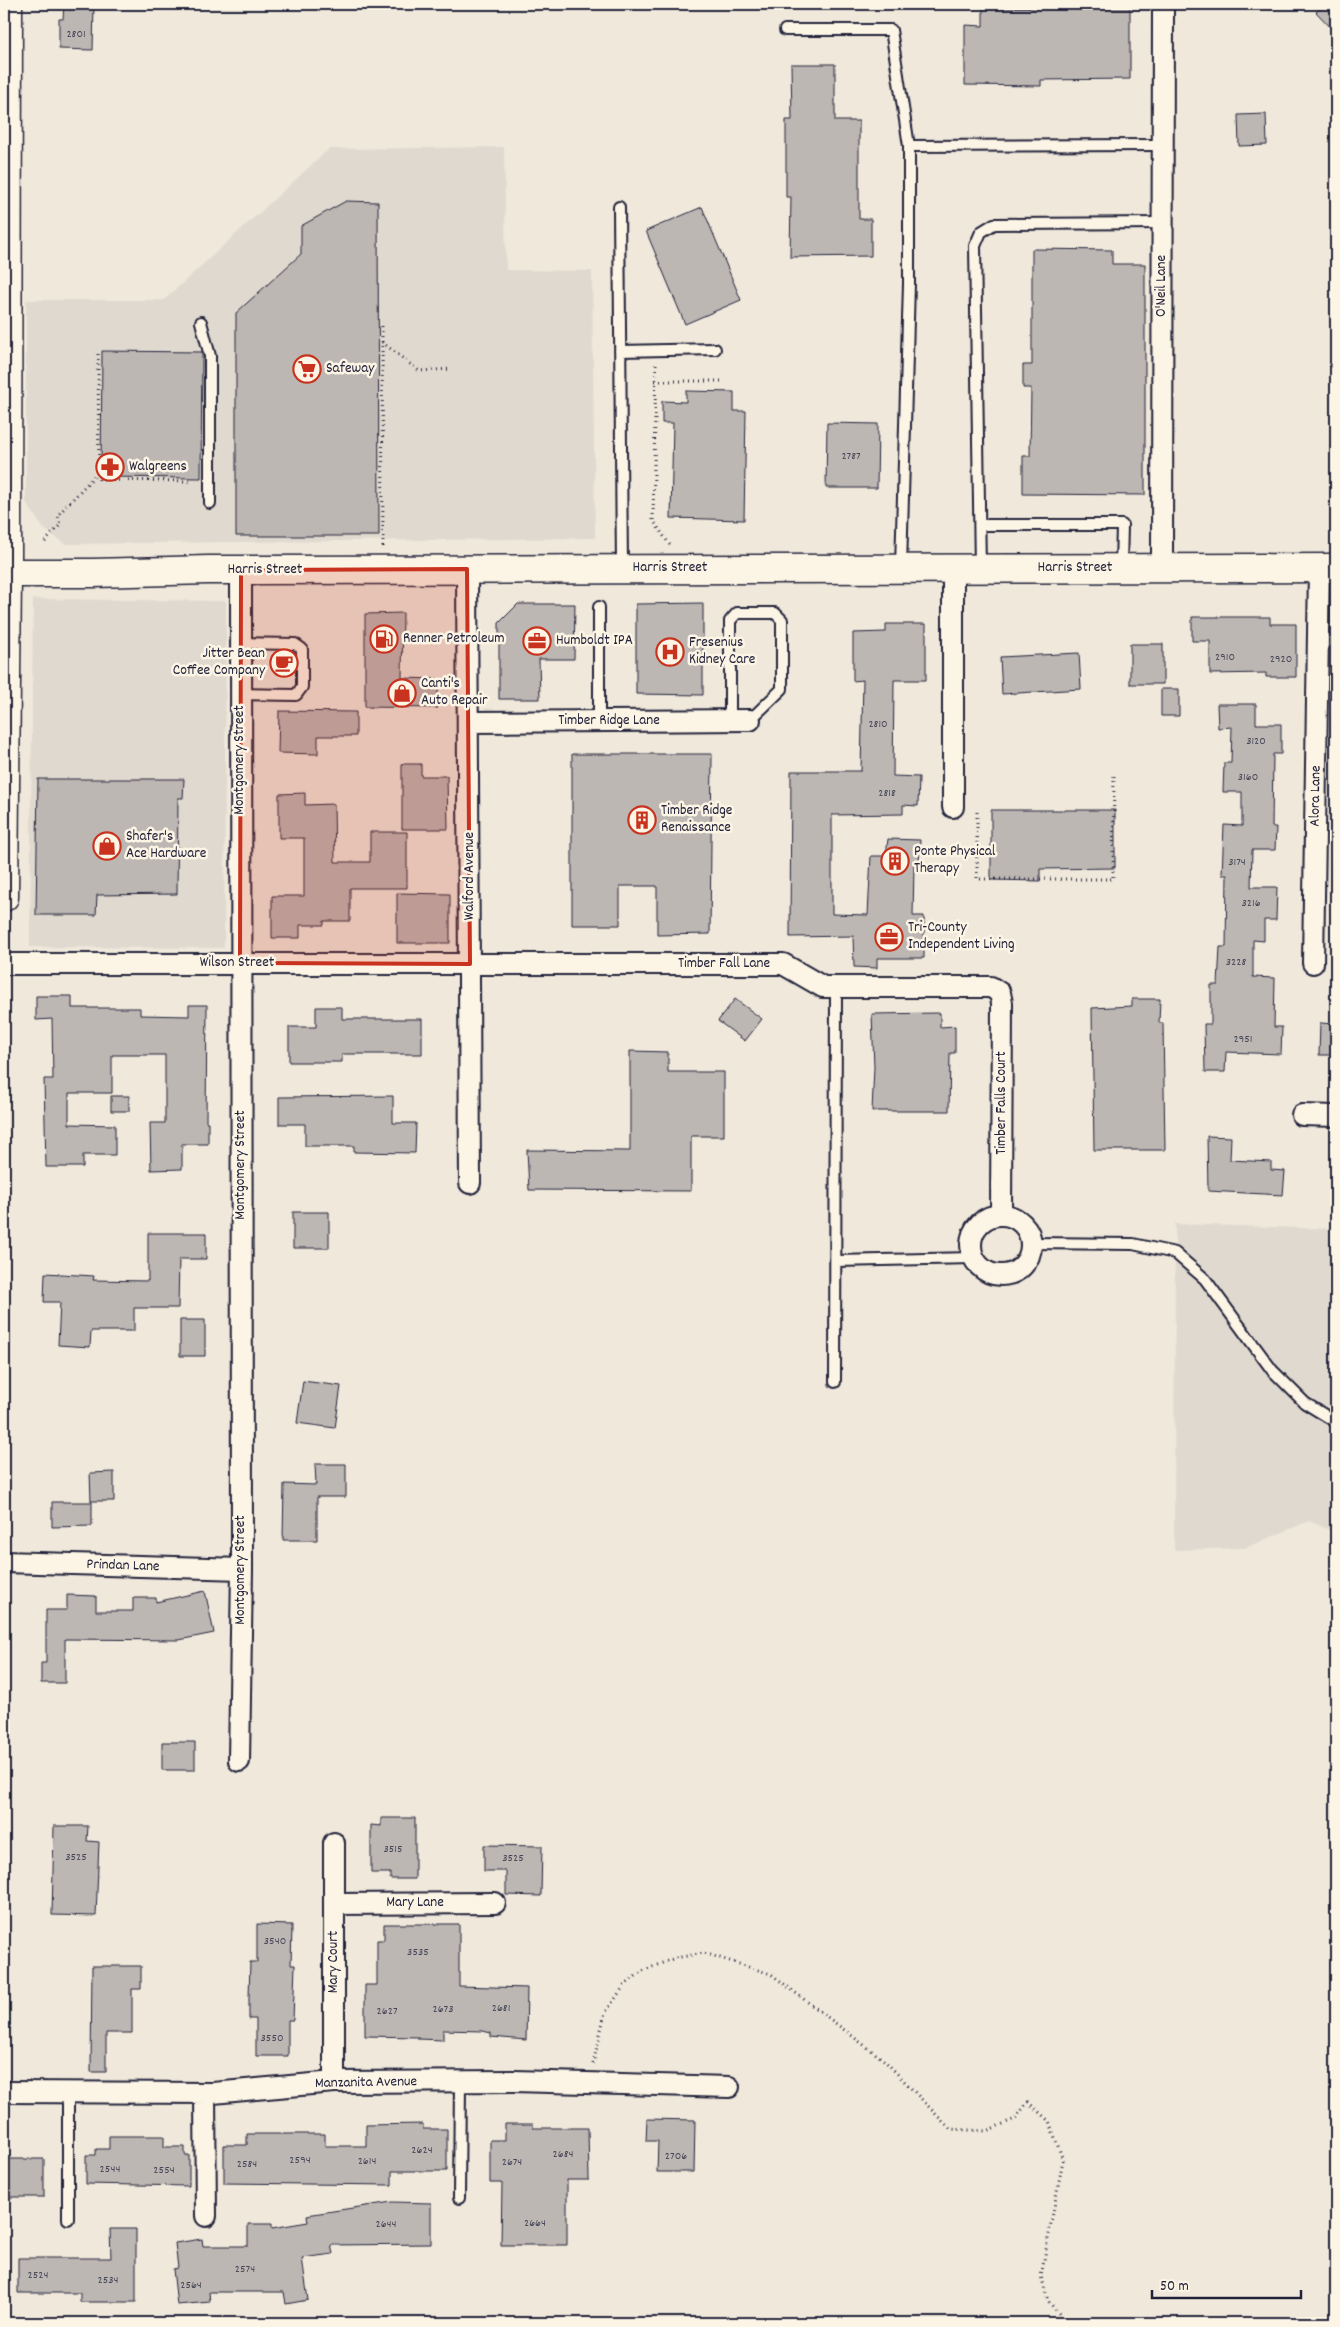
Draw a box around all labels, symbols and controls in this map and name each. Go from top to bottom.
house number: 2801 [66,26,86,43]
street label: O'Neil Lane [1151,255,1173,317]
supermarket icon: Safeway [292,354,322,384]
place label: Safeway [326,358,375,380]
house number: 2787 [841,448,861,465]
pharmacy icon: Walgreens [95,452,125,482]
place label: Walgreens [129,456,187,478]
street label: Harris Street [633,557,708,579]
street label: Harris Street [1038,557,1113,579]
street label: Harris Street [228,559,303,581]
fuel station icon: Renner Petroleum [369,624,399,654]
office icon: Humboldt IPA [522,626,552,656]
place label: Renner Petroleum [403,628,505,650]
place label: Humboldt IPA [556,630,633,652]
place label: Fresenius Kidney Care [689,632,756,671]
hospital icon: Fresenius Kidney Care [655,637,685,667]
place label: Jitter Bean Coffee Company [173,643,266,682]
cafe icon: Jitter Bean Coffee Company [269,648,299,678]
house number: 2910 [1215,649,1235,666]
house number: 2920 [1270,651,1292,668]
place label: Canti's Auto Repair [421,673,488,712]
shop icon: Canti's Auto Repair [387,678,417,708]
street label: Montgomery Street [229,705,251,815]
street label: Timber Ridge Lane [558,710,660,732]
house number: 2810 [868,716,888,733]
house number: 3120 [1246,733,1266,750]
street label: Alora Lane [1304,765,1328,827]
house number: 3160 [1238,769,1258,786]
house number: 2818 [878,785,896,802]
place label: Timber Ridge Renaissance [661,800,733,839]
building icon: Timber Ridge Renaissance [627,805,657,835]
place label: Shafer's Ace Hardware [126,826,207,865]
shop icon: Shafer's Ace Hardware [92,831,122,861]
street label: Walford Avenue [459,831,481,920]
place label: Ponte Physical Therapy [914,841,996,880]
building icon: Ponte Physical Therapy [880,846,910,876]
house number: 3174 [1228,854,1246,871]
house number: 3216 [1241,895,1261,912]
place label: Tri-County Independent Living [908,917,1015,956]
office icon: Tri-County Independent Living [874,922,904,952]
street label: Wilson Street [200,952,275,974]
street label: Timber Fall Lane [678,953,770,975]
house number: 3228 [1226,954,1246,971]
house number: 2951 [1234,1031,1252,1048]
street label: Timber Falls Court [991,1051,1013,1155]
street label: Montgomery Street [230,1110,252,1220]
street label: Montgomery Street [230,1515,252,1625]
street label: Prindan Lane [86,1554,160,1578]
house number: 3515 [383,1841,403,1858]
house number: 3525 [65,1849,87,1866]
house number: 3525 [502,1850,524,1867]
street label: Mary Lane [386,1892,444,1914]
street label: Mary Court [323,1930,345,1993]
house number: 3540 [264,1933,286,1950]
house number: 3535 [407,1944,429,1961]
house number: 2681 [492,2000,510,2017]
house number: 2673 [432,2001,454,2018]
house number: 2627 [377,2003,398,2020]
house number: 3550 [261,2030,283,2047]
street label: Manzanita Avenue [315,2071,418,2095]
house number: 2624 [411,2142,433,2159]
house number: 2684 [553,2146,573,2163]
house number: 2706 [665,2148,687,2165]
house number: 2594 [289,2152,311,2169]
house number: 2614 [358,2153,376,2170]
house number: 2674 [502,2154,522,2171]
house number: 2584 [237,2156,257,2173]
house number: 2544 [100,2161,120,2178]
house number: 2554 [153,2162,175,2179]
house number: 2664 [524,2215,546,2232]
house number: 2644 [375,2216,397,2233]
house number: 2574 [235,2261,255,2278]
house number: 2524 [27,2267,49,2284]
scale bar [1152,2267,1301,2299]
house number: 2534 [97,2272,119,2289]
text: 50 m [1160,2276,1189,2298]
house number: 2564 [180,2277,202,2294]

